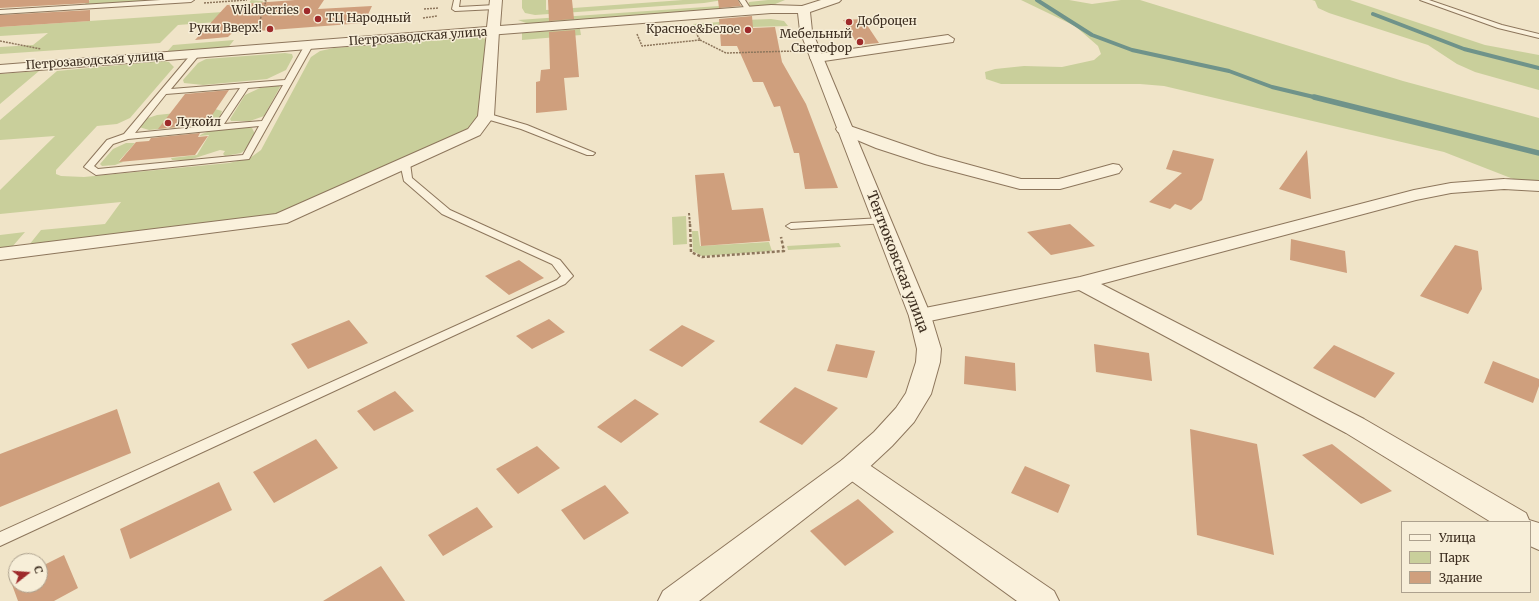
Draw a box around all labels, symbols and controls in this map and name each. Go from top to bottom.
place label: Wildberries [232,4,299,18]
marker: Wildberries [302,6,312,16]
place label: ТЦ Народный [326,12,411,26]
marker: ТЦ Народный [313,14,323,24]
place label: Доброцен [857,15,917,29]
marker: Доброцен [844,17,854,27]
place label: Руки Вверх! [189,22,262,36]
place label: Красное&Белое [646,23,740,37]
marker: Руки Вверх! [265,24,275,34]
street label: Петрозаводская улица [348,25,488,49]
marker: Красное&Белое [743,25,753,35]
place label: Мебельный Светофор [780,28,852,56]
marker: Мебельный Светофор [855,37,865,47]
street label: Петрозаводская улица [25,49,165,73]
place label: Лукойл [176,116,221,130]
marker: Лукойл [163,118,173,128]
street label: Тентюковская улица [862,189,932,335]
legend [1401,521,1531,593]
text: Улица [1439,530,1476,545]
text: Парк [1439,550,1470,565]
north arrow [8,553,48,593]
text: С [31,564,46,575]
text: Здание [1439,570,1482,585]

